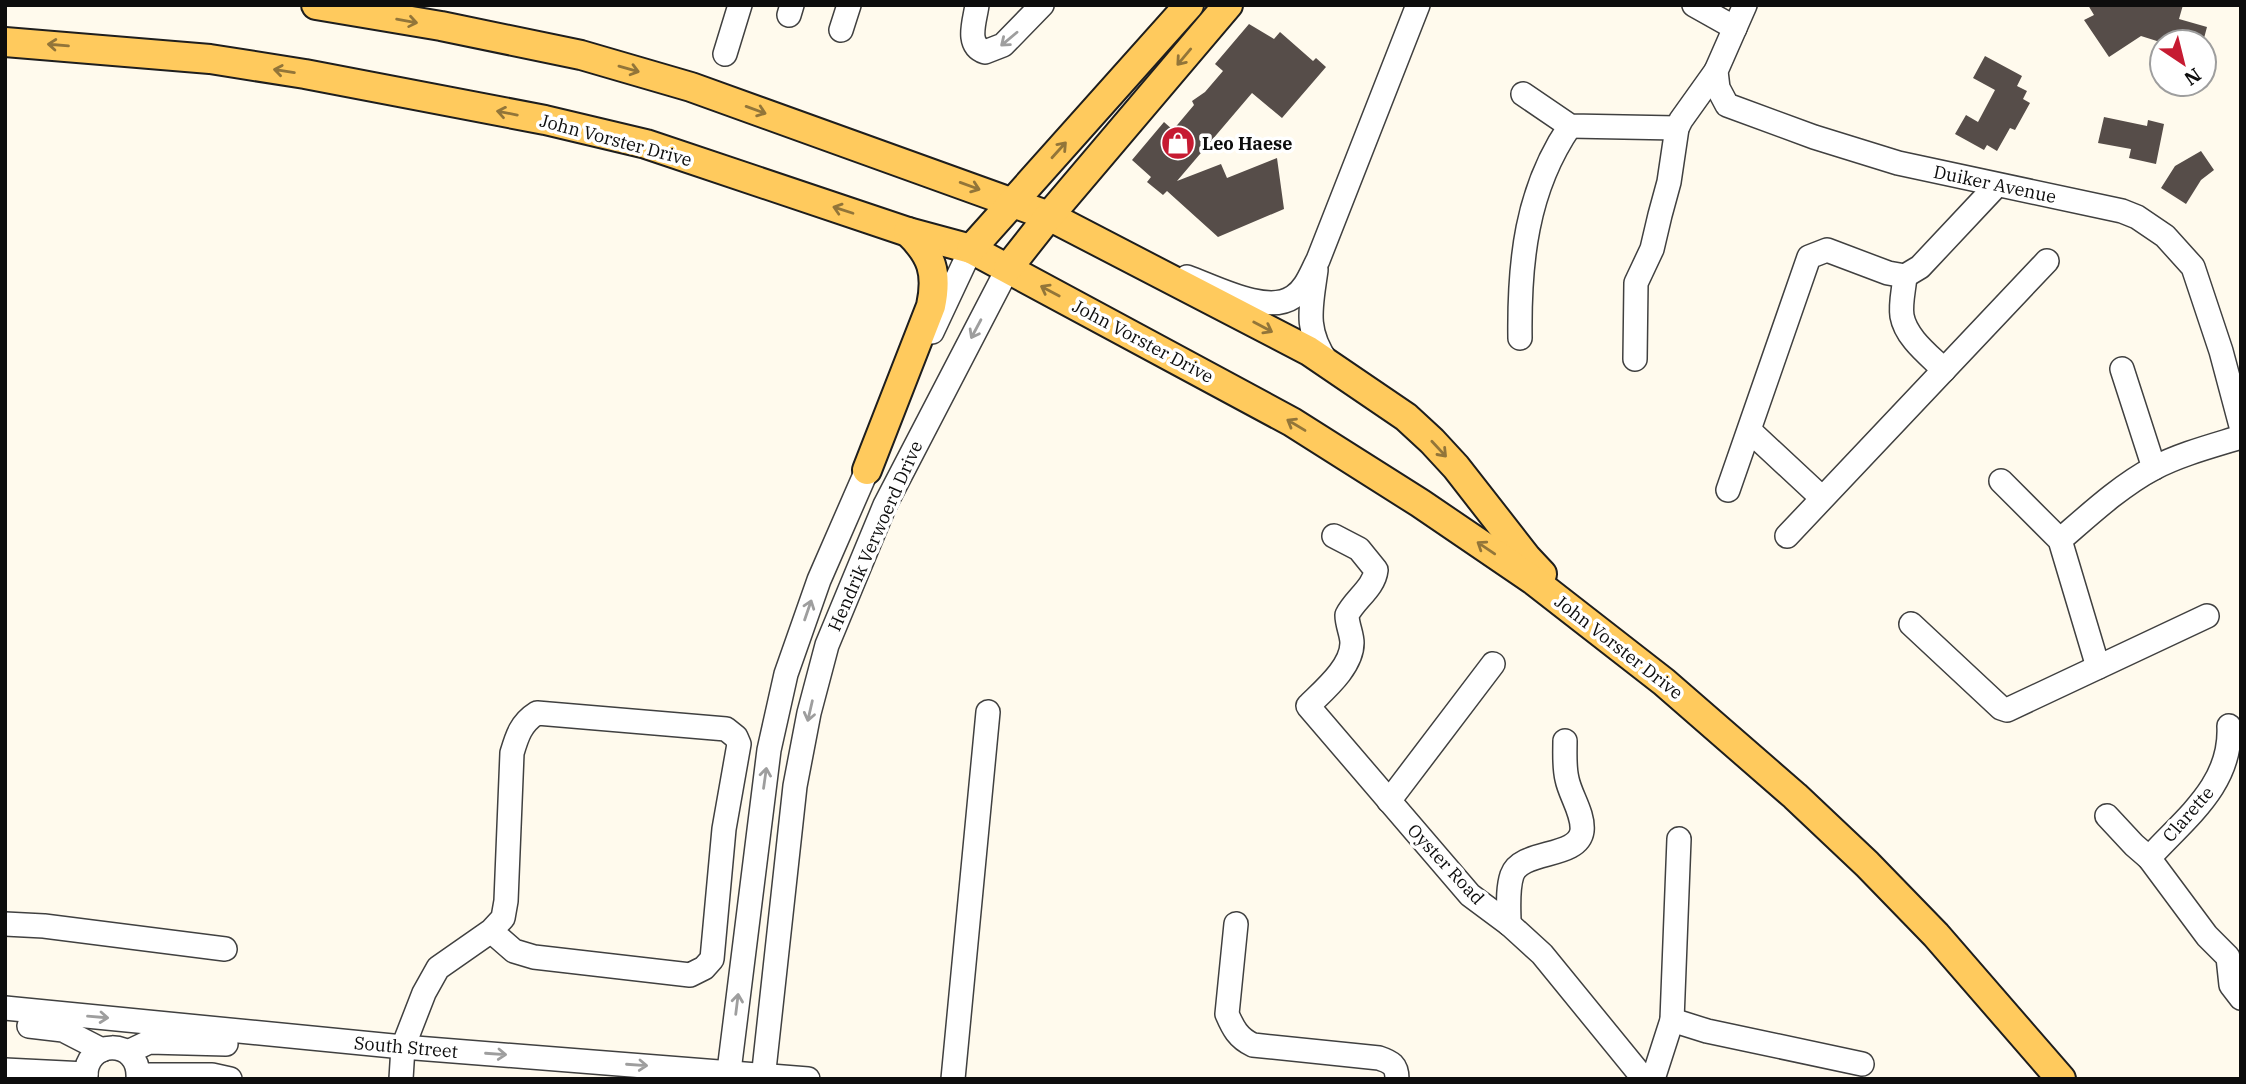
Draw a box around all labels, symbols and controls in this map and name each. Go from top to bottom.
one-way arrow [395,15,418,28]
north arrow [2148,28,2218,98]
one-way arrow [1000,31,1018,47]
one-way arrow [47,39,70,52]
one-way arrow [1176,48,1192,66]
text: N [2180,63,2206,91]
one-way arrow [273,64,296,77]
one-way arrow [618,64,640,77]
one-way arrow [744,105,766,117]
one-way arrow [496,106,519,119]
street label: John Vorster Drive [537,109,695,171]
shop icon: Leo Haese [1159,124,1197,162]
place label: Leo Haese [1202,132,1292,155]
one-way arrow [1050,142,1066,160]
street label: Duiker Avenue [1932,160,2058,208]
one-way arrow [959,180,981,193]
one-way arrow [833,203,855,215]
one-way arrow [1040,284,1061,297]
street label: John Vorster Drive [1069,294,1217,388]
one-way arrow [969,318,982,339]
one-way arrow [1252,321,1273,335]
one-way arrow [1286,417,1306,431]
street label: Hendrik Verwoerd Drive [823,437,927,635]
one-way arrow [1431,439,1447,457]
one-way arrow [1477,541,1497,555]
street label: John Vorster Drive [1550,590,1688,704]
one-way arrow [803,599,816,621]
one-way arrow [803,699,816,722]
one-way arrow [759,767,772,790]
street label: Clarette [2157,781,2219,847]
street label: Oyster Road [1403,819,1489,909]
one-way arrow [730,993,743,1015]
one-way arrow [86,1011,108,1024]
street label: South Street [353,1031,459,1063]
one-way arrow [484,1048,507,1061]
one-way arrow [626,1059,648,1072]

